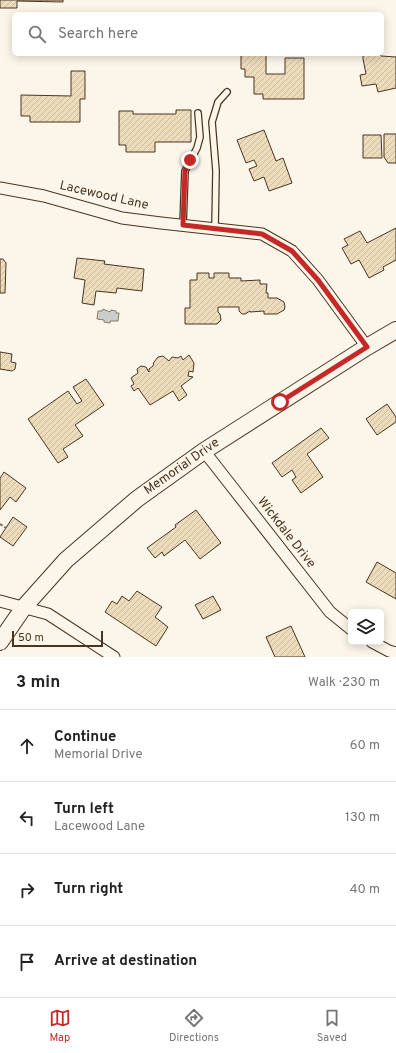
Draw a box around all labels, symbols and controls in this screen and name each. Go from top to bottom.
search box [12,12,384,56]
icon: search [26,23,48,45]
text: Search here [58,25,138,44]
route end [181,151,199,169]
street label: Lacewood Lane [58,178,150,214]
route start [271,393,289,411]
street label: Memorial Drive [141,435,223,499]
street label: Wickdale Drive [253,494,319,572]
map controls [348,609,384,645]
button: layers [348,609,384,645]
scale bar [12,629,103,648]
text: 50 m [18,631,44,645]
text: 3 min [16,672,60,694]
text: Walk · 230 m [308,675,380,691]
text: Continue [54,728,116,747]
icon: ahead [16,735,38,757]
text: 60 m [350,738,380,754]
text: Memorial Drive [54,747,142,763]
text: Turn left [54,800,114,819]
icon: left [16,807,38,829]
text: 130 m [345,810,380,826]
text: Lacewood Lane [54,819,145,835]
icon: right [16,879,38,901]
text: Turn right [54,880,123,899]
text: 40 m [350,882,380,898]
icon: arrive [16,951,38,973]
text: Arrive at destination [54,952,197,971]
tab: Map [49,1007,71,1045]
tab: Directions [169,1007,219,1045]
tab: Saved [317,1007,347,1045]

